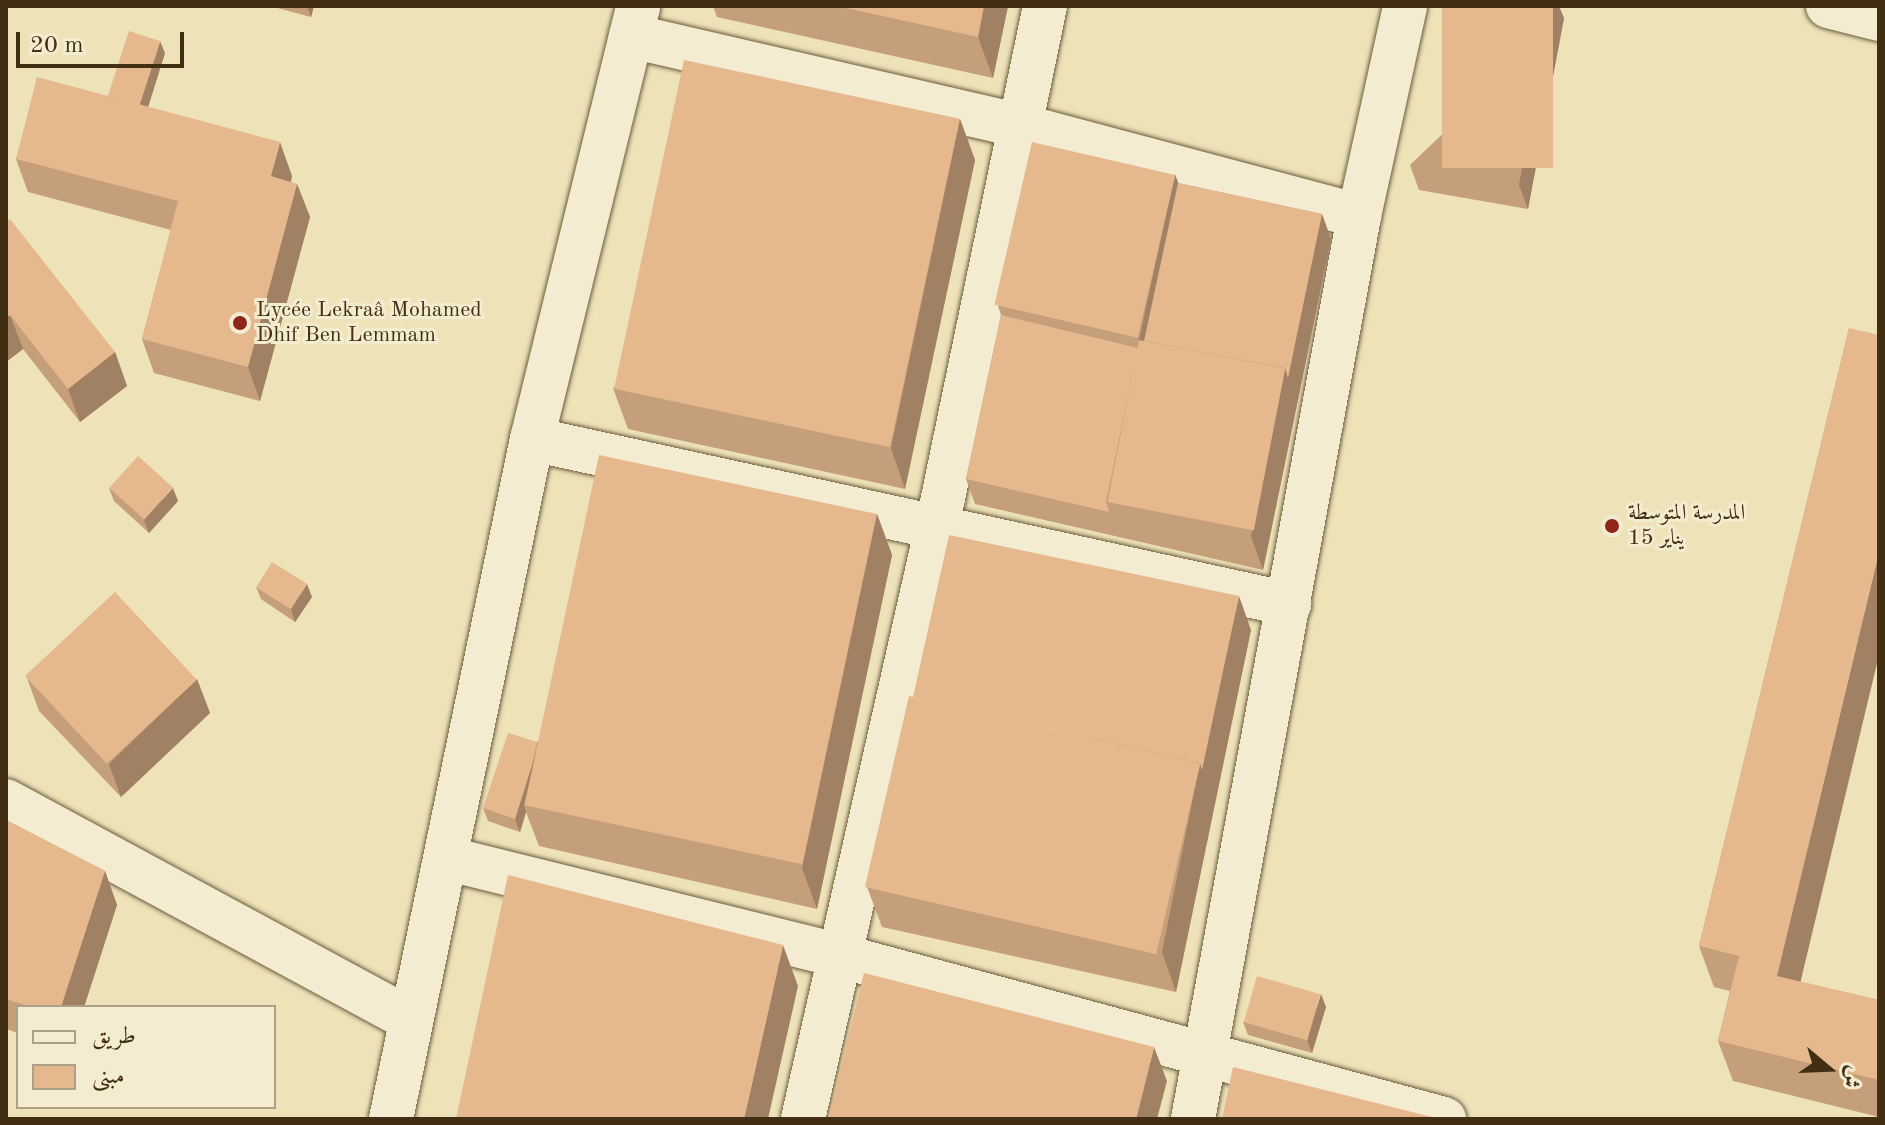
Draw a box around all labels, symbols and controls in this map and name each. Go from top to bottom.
scale bar [20,16,188,66]
text: 20 m [30,34,84,58]
place label: Lycée Lekraâ Mohamed Dhif Ben Lemmam [256,297,482,348]
marker: Lycée Lekraâ Mohamed Dhif Ben Lemmam [231,314,249,332]
place label: المدرسة المتوسطة 15 يناير [1628,500,1745,552]
marker: المدرسة المتوسطة 15 يناير [1603,517,1621,535]
legend [16,1005,276,1109]
text: طريق [92,1025,136,1049]
north arrow [1789,1029,1869,1109]
text: ش [1838,1063,1866,1091]
text: مبنى [92,1065,125,1089]

